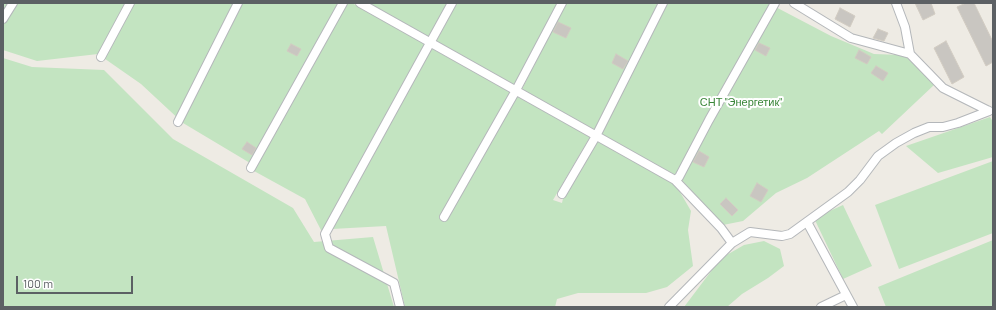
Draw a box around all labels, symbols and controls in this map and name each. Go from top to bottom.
park label: СНТ "Энергетик" [700,95,782,109]
scale bar [18,268,135,294]
text: 100 m [23,276,53,290]

